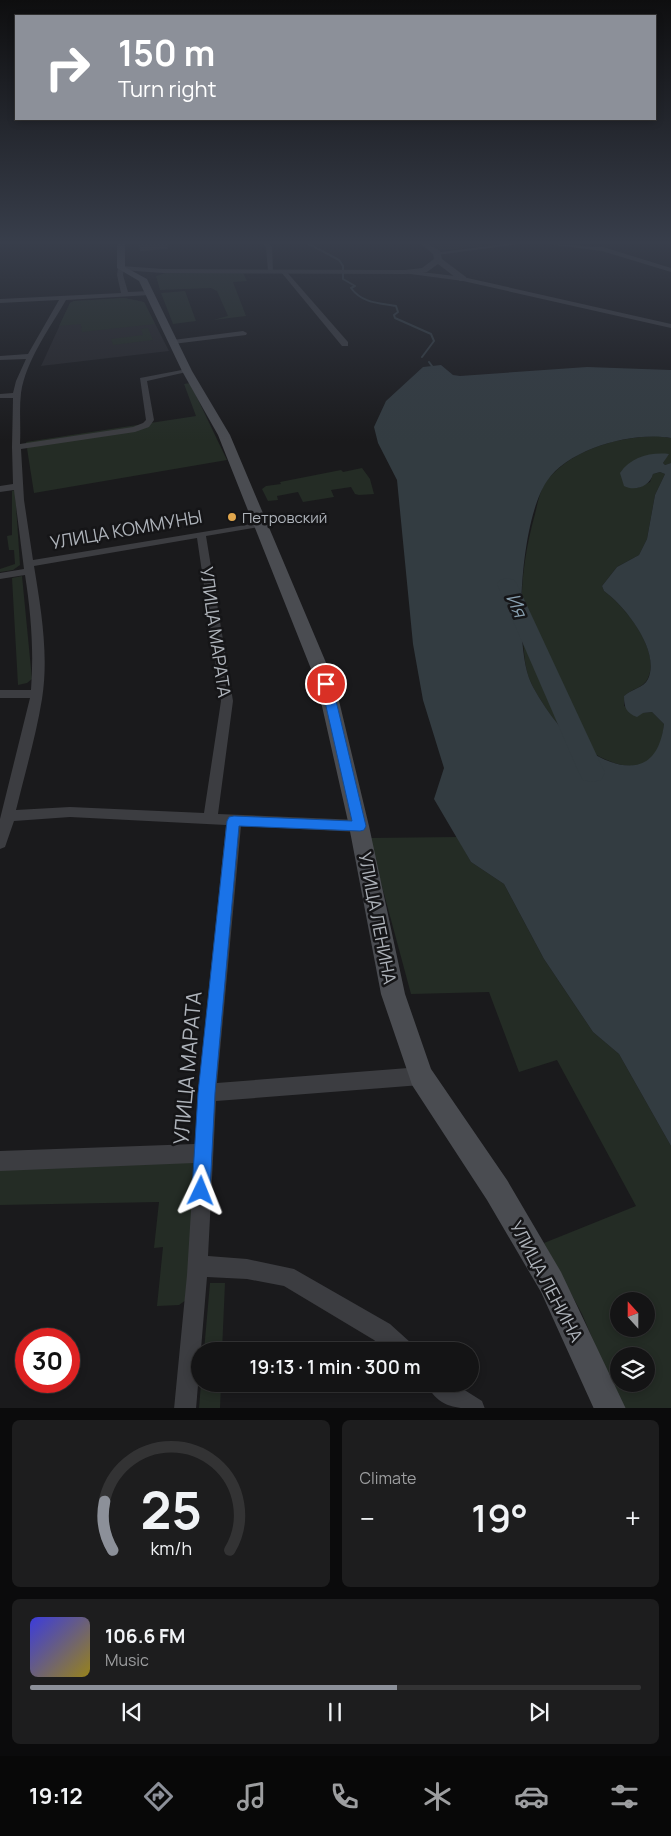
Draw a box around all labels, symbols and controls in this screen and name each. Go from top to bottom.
text: 150 m [118,29,215,77]
icon: right [35,35,100,100]
text: Turn right [118,74,216,104]
street label: УЛИЦА КОММУНЫ [48,504,204,554]
place label: Петровский [242,507,327,528]
marker: Петровский [226,511,238,523]
street label: УЛИЦА МАРАТА [195,565,237,700]
water label: Ия [500,589,534,622]
pin [305,663,347,705]
icon: arrive [312,670,340,698]
street label: УЛИЦА ЛЕНИНА [353,850,403,987]
street label: УЛИЦА МАРАТА [166,990,208,1146]
position arrow [174,1164,226,1216]
street label: УЛИЦА ЛЕНИНА [505,1216,589,1346]
north arrow [610,1292,655,1338]
map controls [610,1292,655,1392]
speed limit sign: 30 [15,1328,80,1393]
button: layers [610,1347,655,1392]
text: 19:13 · 1 min · 300 m [250,1354,420,1380]
text: Climate [360,1467,416,1489]
text: 25 [140,1474,201,1545]
text: 19° [471,1491,528,1543]
text: − [360,1499,375,1537]
text: + [625,1499,641,1537]
text: km/h [150,1536,192,1560]
text: 106.6 FM [105,1623,185,1649]
text: Music [105,1649,149,1671]
icon: previous [118,1698,146,1726]
icon: pause [321,1698,349,1726]
icon: next [525,1698,553,1726]
icon: directions [141,1779,176,1814]
icon: music [234,1779,269,1814]
icon: phone [327,1779,362,1814]
icon: climate [420,1779,455,1814]
icon: car [514,1779,549,1814]
icon: filters [607,1779,642,1814]
text: 19:12 [29,1781,83,1811]

